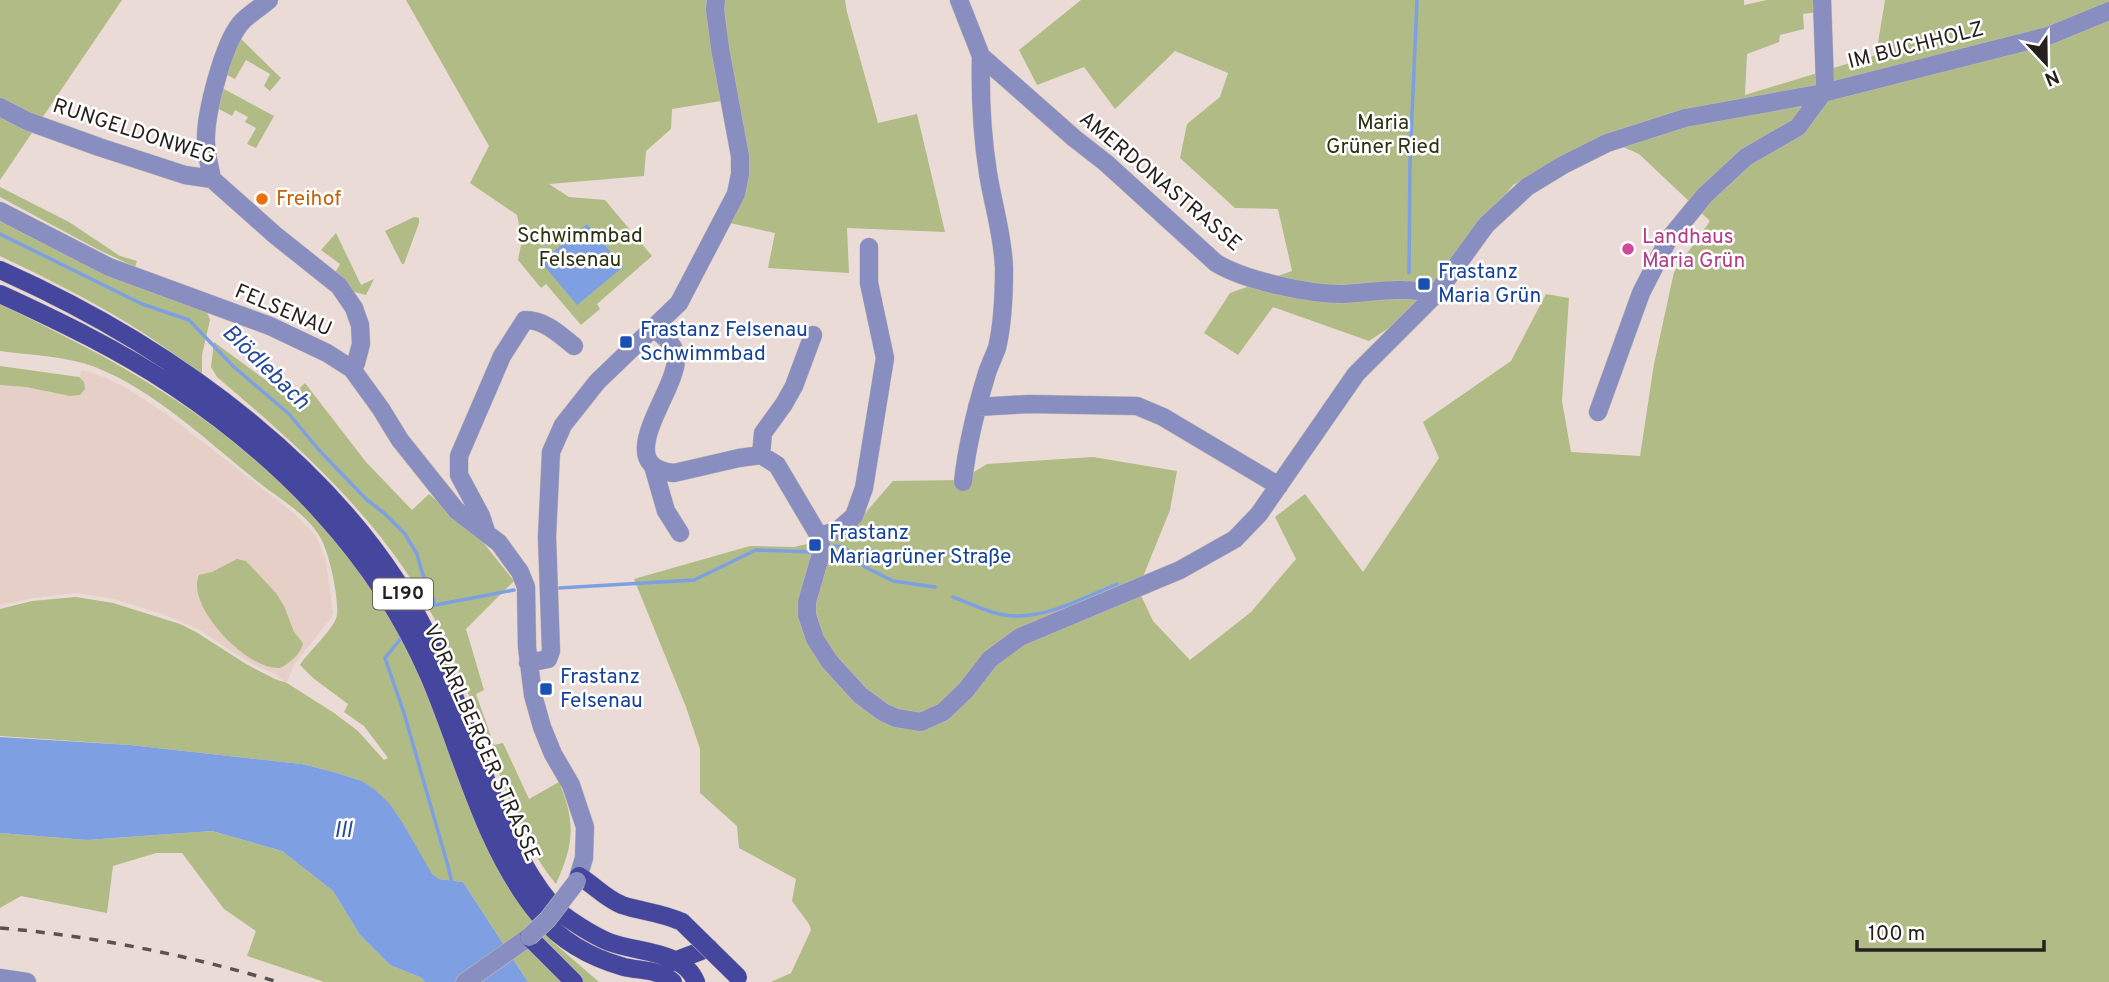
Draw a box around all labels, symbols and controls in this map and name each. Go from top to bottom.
street label: IM BUCHHOLZ [1845,16,1987,76]
north arrow [2011,28,2081,98]
text: N [2041,63,2062,91]
street label: RUNGELDONWEG [49,93,219,171]
street label: AMERDONASTRASSE [1073,106,1247,258]
park label: Maria Grüner Ried [1326,110,1440,161]
place label: Freihof [276,186,341,213]
marker: Freihof [254,191,270,207]
park label: Schwimmbad Felsenau [517,223,643,274]
place label: Landhaus Maria Grün [1642,224,1745,275]
marker: Landhaus Maria Grün [1620,241,1636,257]
place label: Frastanz Maria Grün [1438,259,1541,310]
marker: Frastanz Maria Grün [1416,276,1432,292]
street label: FELSENAU [230,278,336,344]
place label: Frastanz Felsenau Schwimmbad [640,317,808,368]
water label: Blödlebach [215,319,315,417]
marker: Frastanz Felsenau Schwimmbad [618,334,634,350]
place label: Frastanz Mariagrüner Straße [829,520,1011,571]
marker: Frastanz Mariagrüner Straße [807,537,823,553]
road number: L190 [373,579,433,610]
street label: VORARLBERGER STRASSE [416,620,546,866]
place label: Frastanz Felsenau [560,664,643,715]
marker: Frastanz Felsenau [538,681,554,697]
water label: Ill [334,817,353,846]
scale bar [1857,908,2044,952]
text: 100 m [1868,921,1925,948]

